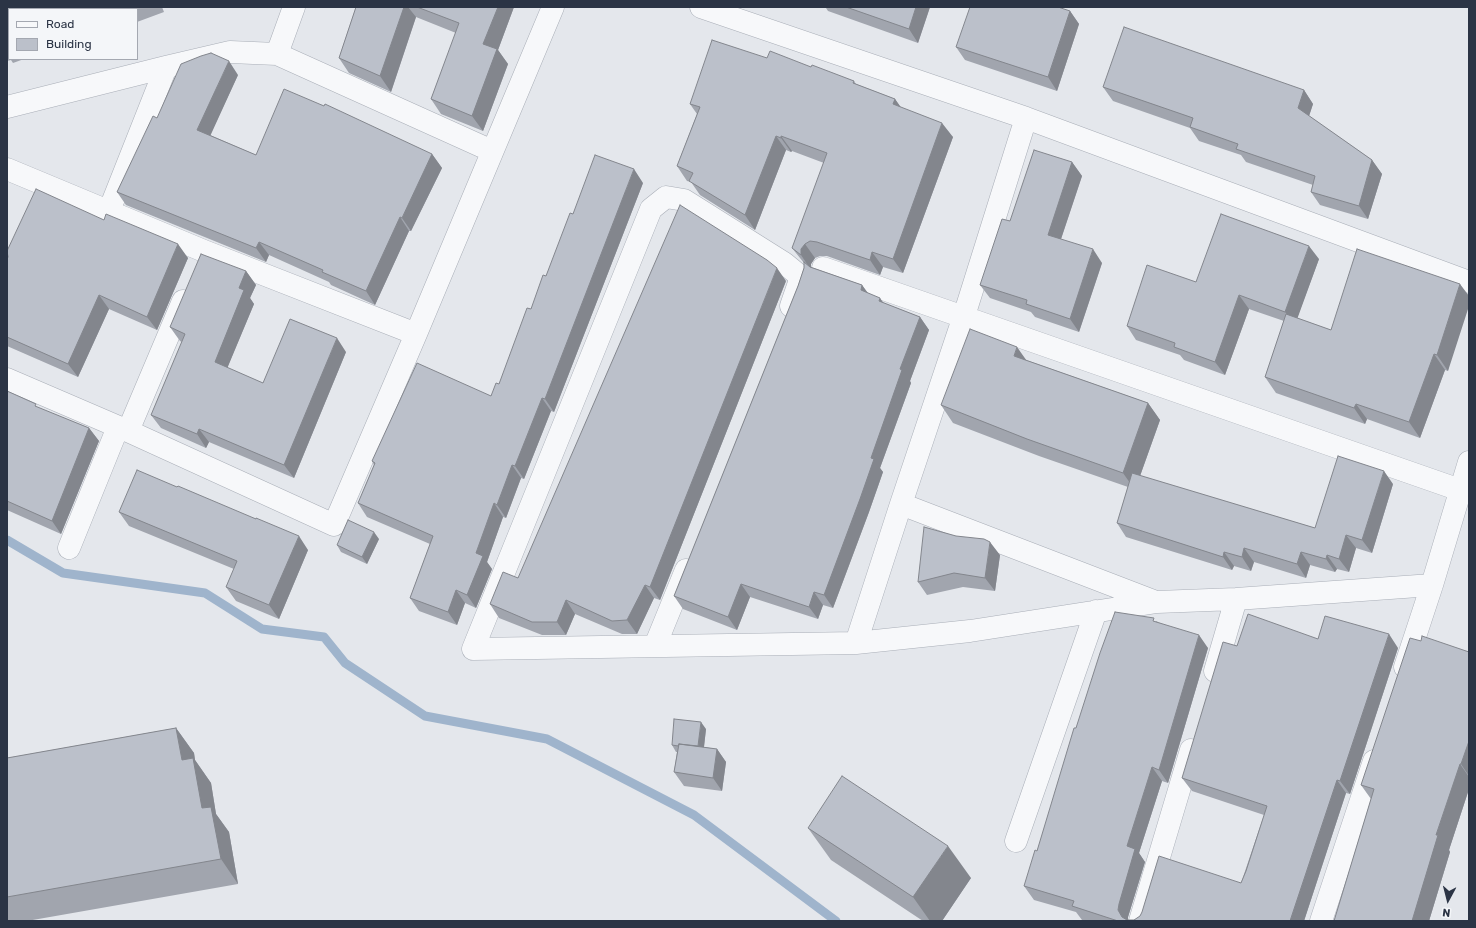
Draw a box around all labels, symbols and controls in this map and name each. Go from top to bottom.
legend [8,8,138,60]
text: Road [46,17,74,31]
text: Building [46,37,92,51]
north arrow [1428,880,1468,920]
text: N [1442,905,1451,919]

